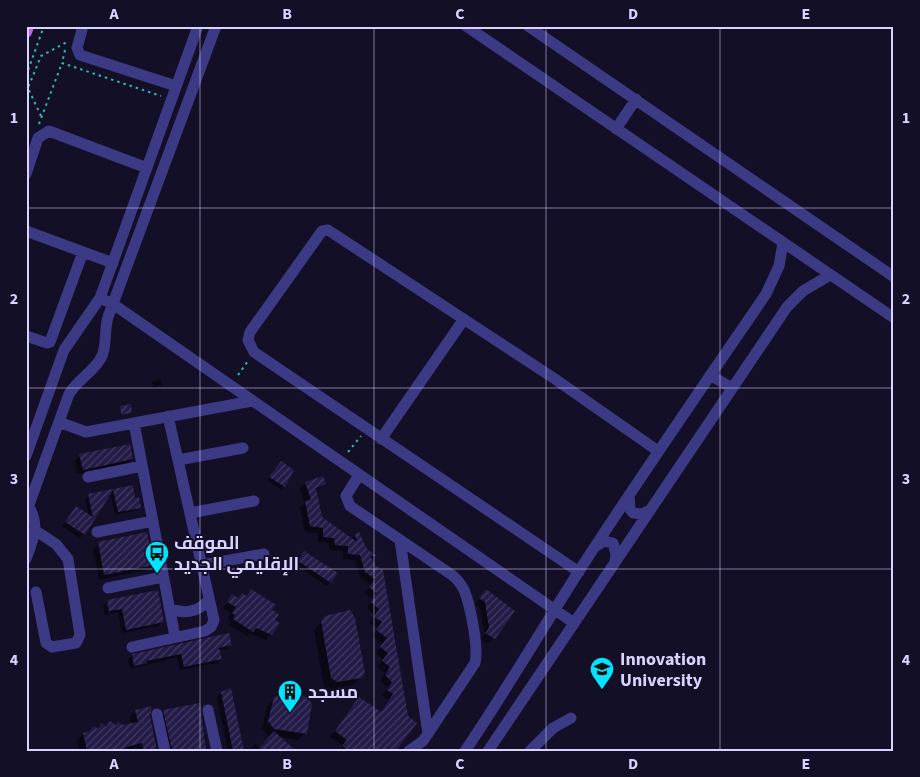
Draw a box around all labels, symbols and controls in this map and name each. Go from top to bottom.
text: A [108,3,119,25]
text: B [282,3,292,25]
text: C [455,3,465,25]
text: D [628,3,638,25]
text: E [802,3,810,25]
text: 1 [10,107,18,129]
text: 1 [902,107,910,129]
text: 2 [10,288,18,310]
text: 2 [902,288,910,310]
text: 3 [10,468,18,490]
text: 3 [902,468,910,490]
place label: الموقف الإقليمي الجديد [174,531,299,579]
bus stop icon: الموقف الإقليمي الجديد [144,540,170,574]
place label: Innovation University [620,647,706,693]
text: 4 [10,649,19,671]
text: 4 [902,649,911,671]
school or university icon: Innovation University [589,656,615,690]
building icon: مسجد [277,679,303,713]
place label: مسجد [308,680,358,705]
text: A [108,753,119,775]
text: B [282,753,292,775]
text: C [455,753,465,775]
text: D [628,753,638,775]
text: E [802,753,810,775]

